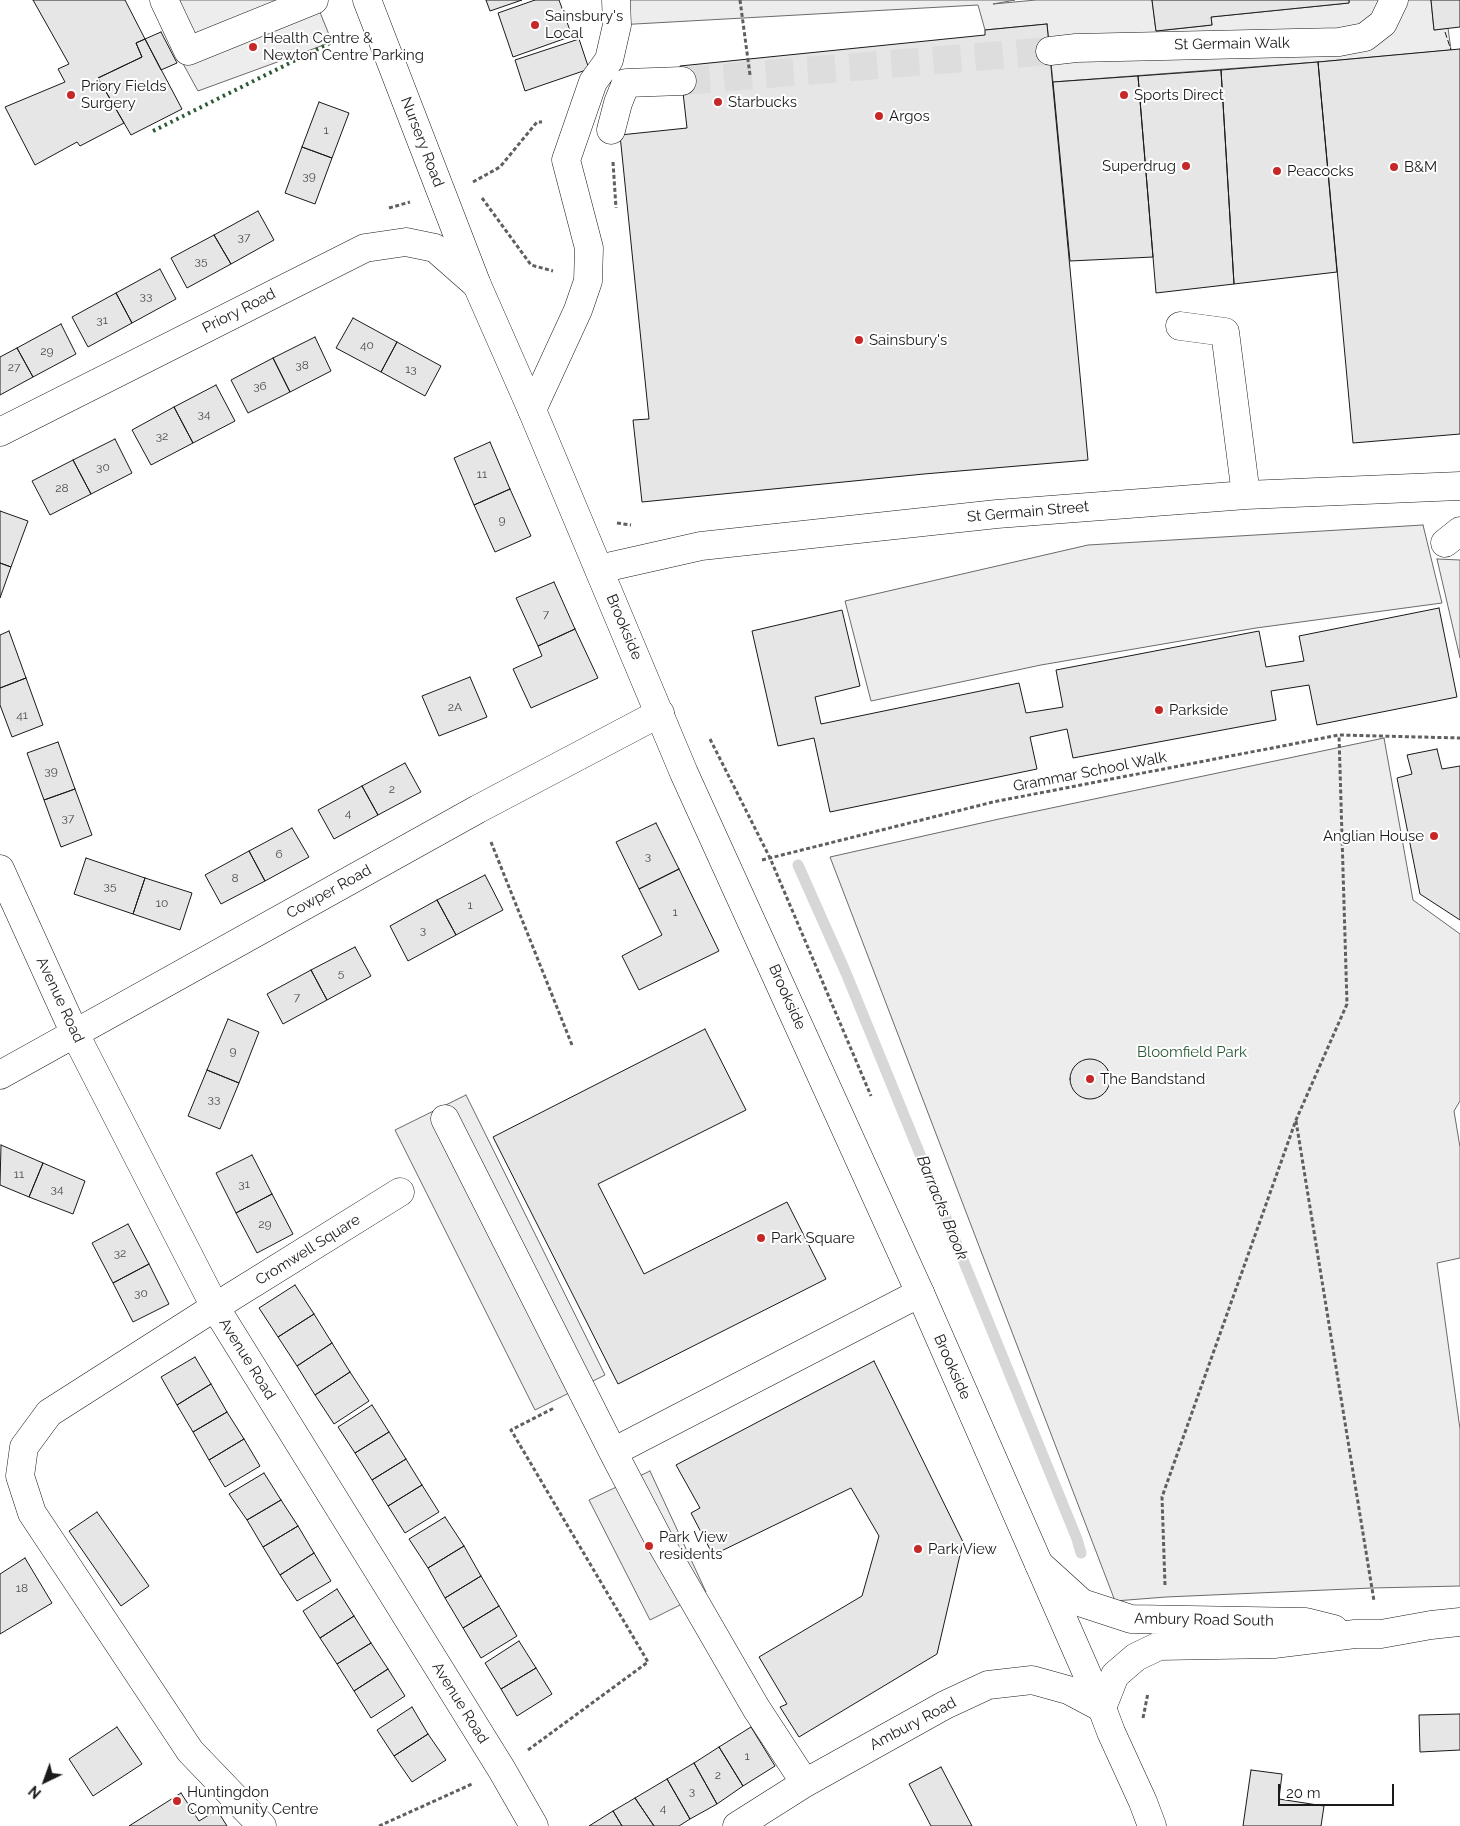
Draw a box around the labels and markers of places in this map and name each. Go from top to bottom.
place label: Sainsbury's Local [545,7,623,42]
marker: Sainsbury's Local [529,19,541,31]
place label: Health Centre & Newton Centre Parking [263,29,424,64]
marker: Health Centre & Newton Centre Parking [247,41,259,53]
place label: Priory Fields Surgery [81,77,167,112]
place label: Sports Direct [1134,86,1224,104]
marker: Priory Fields Surgery [65,89,77,101]
marker: Sports Direct [1118,89,1130,101]
place label: Starbucks [728,93,797,111]
marker: Starbucks [712,96,724,108]
place label: Argos [889,107,930,125]
marker: Argos [873,110,885,122]
place label: Superdrug [1102,157,1176,175]
place label: B&M [1404,158,1437,176]
marker: Superdrug [1180,160,1192,172]
marker: B&M [1388,161,1400,173]
place label: Peacocks [1287,162,1354,180]
marker: Peacocks [1271,165,1283,177]
place label: Sainsbury's [869,331,947,349]
marker: Sainsbury's [853,334,865,346]
place label: Parkside [1169,701,1228,719]
marker: Parkside [1153,704,1165,716]
place label: Anglian House [1323,827,1424,845]
marker: Anglian House [1428,830,1440,842]
place label: The Bandstand [1100,1070,1205,1088]
marker: The Bandstand [1084,1073,1096,1085]
place label: Park Square [771,1229,855,1247]
marker: Park Square [755,1232,767,1244]
place label: Park View residents [659,1528,728,1563]
marker: Park View residents [643,1540,655,1552]
place label: Park View [928,1540,997,1558]
marker: Park View [912,1543,924,1555]
place label: Huntingdon Community Centre [187,1783,318,1818]
marker: Huntingdon Community Centre [171,1795,183,1807]

